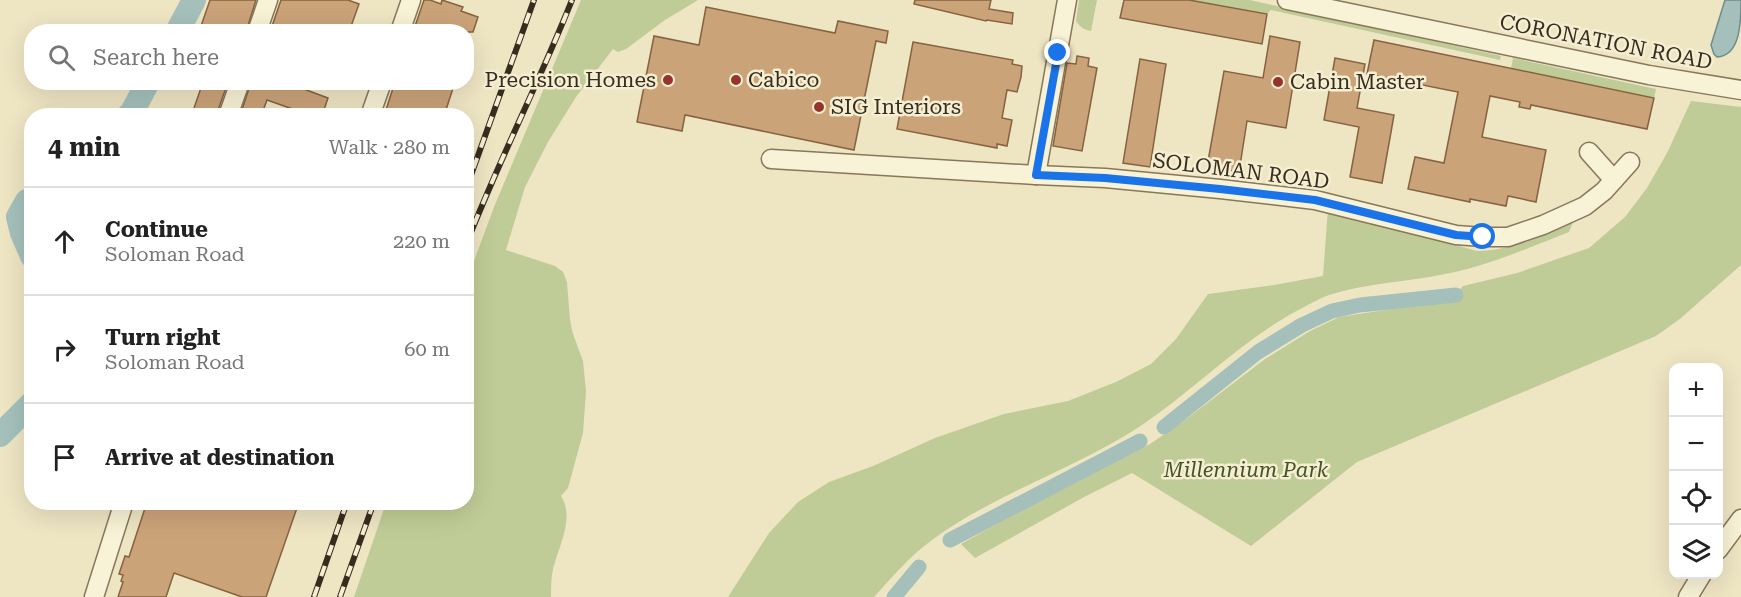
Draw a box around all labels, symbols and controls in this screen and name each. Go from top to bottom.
street label: CORONATION ROAD [1498,10,1714,74]
search box [24,24,474,90]
route end [1044,39,1070,65]
icon: search [45,41,78,74]
text: Search here [93,45,219,70]
place label: Precision Homes [485,68,656,92]
place label: Cabico [748,68,819,92]
place label: Cabin Master [1290,70,1425,94]
marker: Precision Homes [661,73,675,87]
marker: Cabico [729,73,743,87]
marker: Cabin Master [1271,75,1285,89]
place label: SIG Interiors [831,95,961,119]
marker: SIG Interiors [812,100,826,114]
text: 4 min [48,132,120,162]
text: Walk · 280 m [329,135,450,159]
street label: SOLOMAN ROAD [1151,148,1331,194]
text: Continue [105,217,208,242]
route start [1469,223,1495,249]
icon: ahead [48,225,81,258]
text: 220 m [393,229,450,253]
text: Soloman Road [105,242,245,266]
text: Turn right [105,325,220,350]
icon: right [48,333,81,366]
text: 60 m [404,337,450,361]
text: Soloman Road [105,350,245,374]
map controls [1669,363,1723,579]
button: + [1669,363,1723,417]
button: − [1669,417,1723,471]
icon: arrive [48,441,81,474]
text: Arrive at destination [105,445,334,470]
park label: Millennium Park [1163,458,1329,482]
button: locate [1669,471,1723,525]
button: layers [1669,525,1723,579]

